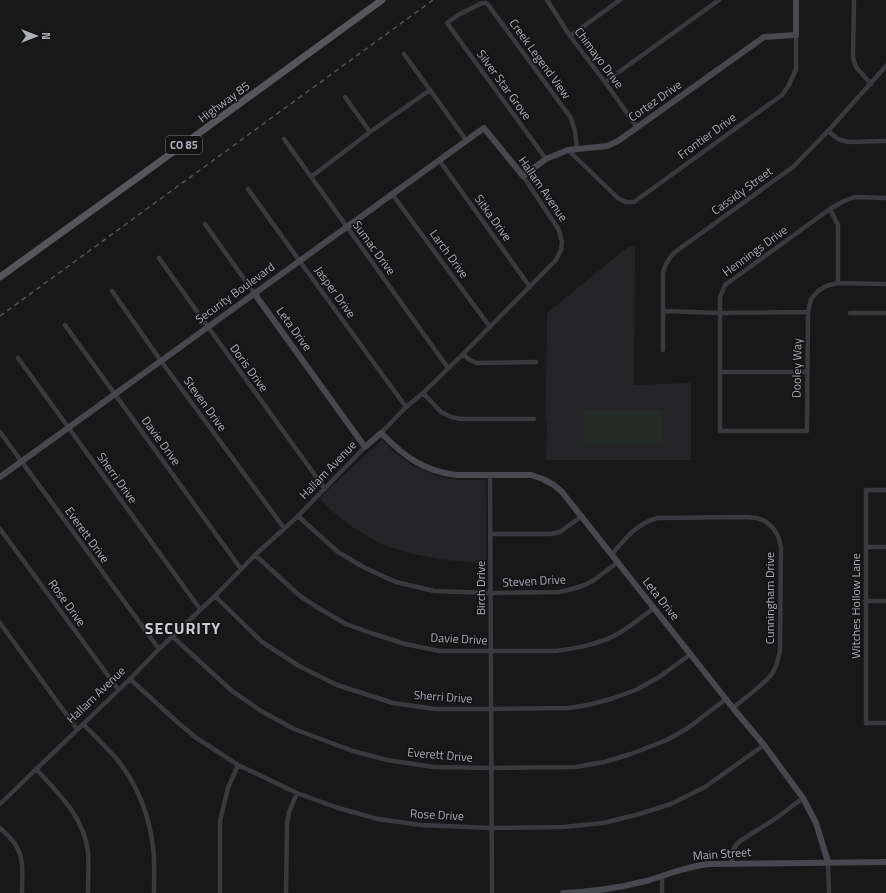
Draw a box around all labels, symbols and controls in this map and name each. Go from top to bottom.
street label: Creek Legend View [505,15,576,103]
north arrow [16,16,56,56]
street label: Chimayo Drive [570,23,629,92]
text: N [38,32,54,40]
street label: Silver Star Grove [472,45,537,124]
street label: Cortez Drive [624,75,685,126]
street label: Highway 85 [194,76,254,127]
street label: Frontier Drive [673,108,740,163]
road number: CO 85 [166,136,202,154]
street label: Hallam Avenue [514,152,573,225]
street label: Cassidy Street [707,161,777,219]
street label: Sitka Drive [470,190,517,245]
street label: Sumac Drive [348,217,401,279]
street label: Hennings Drive [718,220,791,281]
street label: Larch Drive [425,225,474,282]
street label: Security Boulevard [191,257,279,328]
street label: Jasper Drive [310,262,361,322]
street label: Leta Drive [272,303,317,355]
street label: Dooley Way [786,338,807,398]
street label: Doris Drive [225,340,273,396]
street label: Steven Drive [179,372,232,435]
street label: Davie Drive [137,412,186,469]
street label: Hallam Avenue [294,436,361,504]
street label: Sherri Drive [92,448,142,507]
street label: Everett Drive [60,503,114,567]
street label: Cunningham Drive [760,552,779,644]
street label: Witches Hollow Lane [846,553,865,659]
street label: Birch Drive [471,561,490,615]
street label: Steven Drive [502,569,566,592]
street label: Leta Drive [638,573,685,624]
street label: Rose Drive [44,575,91,630]
district label: SECURITY [145,616,221,640]
street label: Davie Drive [430,628,488,649]
street label: Hallam Avenue [62,661,130,728]
street label: Sherri Drive [413,685,473,708]
street label: Everett Drive [407,742,474,767]
street label: Rose Drive [409,804,465,825]
street label: Main Street [692,842,753,865]

